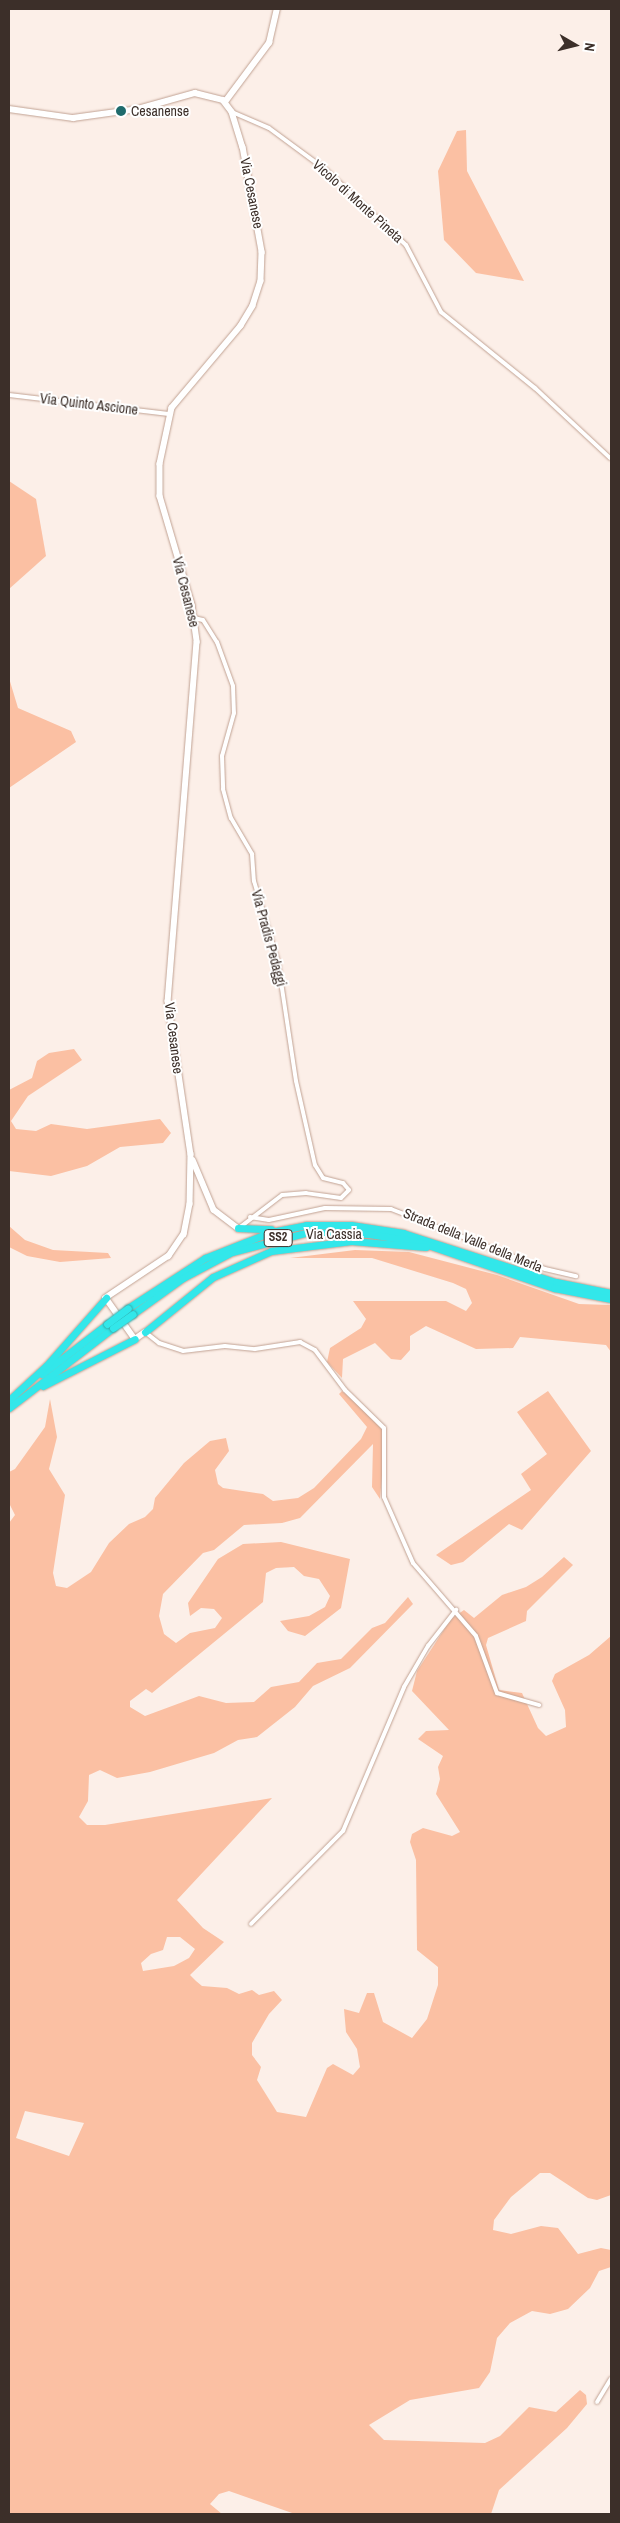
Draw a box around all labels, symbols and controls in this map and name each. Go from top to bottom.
north arrow [550,20,600,70]
text: N [580,42,599,52]
place label: Cesanense [131,103,189,119]
marker: Cesanense [115,105,127,117]
street label: Via Cesanese [237,156,267,230]
street label: Vicolo di Monte Pineta [309,156,407,246]
street label: Via Quinto Ascione [39,390,139,418]
street label: Via Cesanese [169,555,203,629]
street label: Via Pradis Pedaggi [248,888,290,988]
street label: Via Cesanese [161,1001,187,1075]
street label: Strada della Valle della Merla [401,1204,545,1276]
street label: Via Cassia [306,1226,362,1242]
road number: SS2 [263,1228,293,1248]

